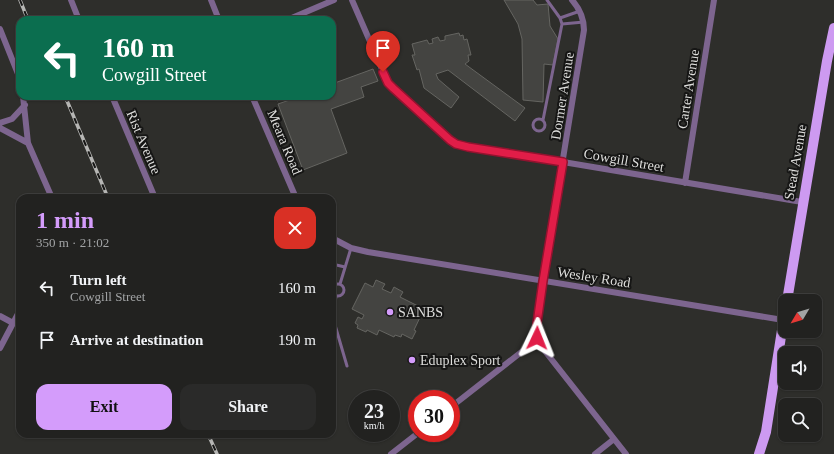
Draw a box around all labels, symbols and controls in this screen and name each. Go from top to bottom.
pin [366,31,400,72]
icon: left [36,32,88,84]
text: 160 m [102,32,174,63]
icon: arrive [372,37,394,59]
street label: Carter Avenue [675,48,702,130]
street label: Dormer Avenue [548,51,577,141]
text: Cowgill Street [102,65,207,85]
street label: Rist Avenue [123,108,164,176]
street label: Meara Road [264,108,305,177]
street label: Stead Avenue [781,123,810,201]
street label: Cowgill Street [583,146,665,175]
text: 1 min [36,207,94,233]
button: close [274,207,316,249]
text: 350 m · 21:02 [36,235,109,250]
street label: Wesley Road [556,264,632,291]
text: Turn left [70,272,127,288]
icon: left [36,277,58,299]
text: 160 m [278,280,316,296]
text: Cowgill Street [70,289,145,304]
north arrow [778,294,822,338]
map controls [778,294,822,442]
place label: SANBS [398,305,443,320]
marker: SANBS [385,307,395,317]
position arrow [516,317,558,359]
icon: arrive [36,329,58,351]
text: Arrive at destination [70,332,203,348]
text: 190 m [278,332,316,348]
button: sound [778,346,822,390]
place label: Eduplex Sport [420,353,501,368]
marker: Eduplex Sport [407,355,417,365]
button: Exit [36,384,172,430]
button: Share [180,384,316,430]
speed limit sign: 30 [408,390,460,442]
button: search [778,398,822,442]
text: 23 [364,400,384,422]
text: km/h [364,420,384,431]

